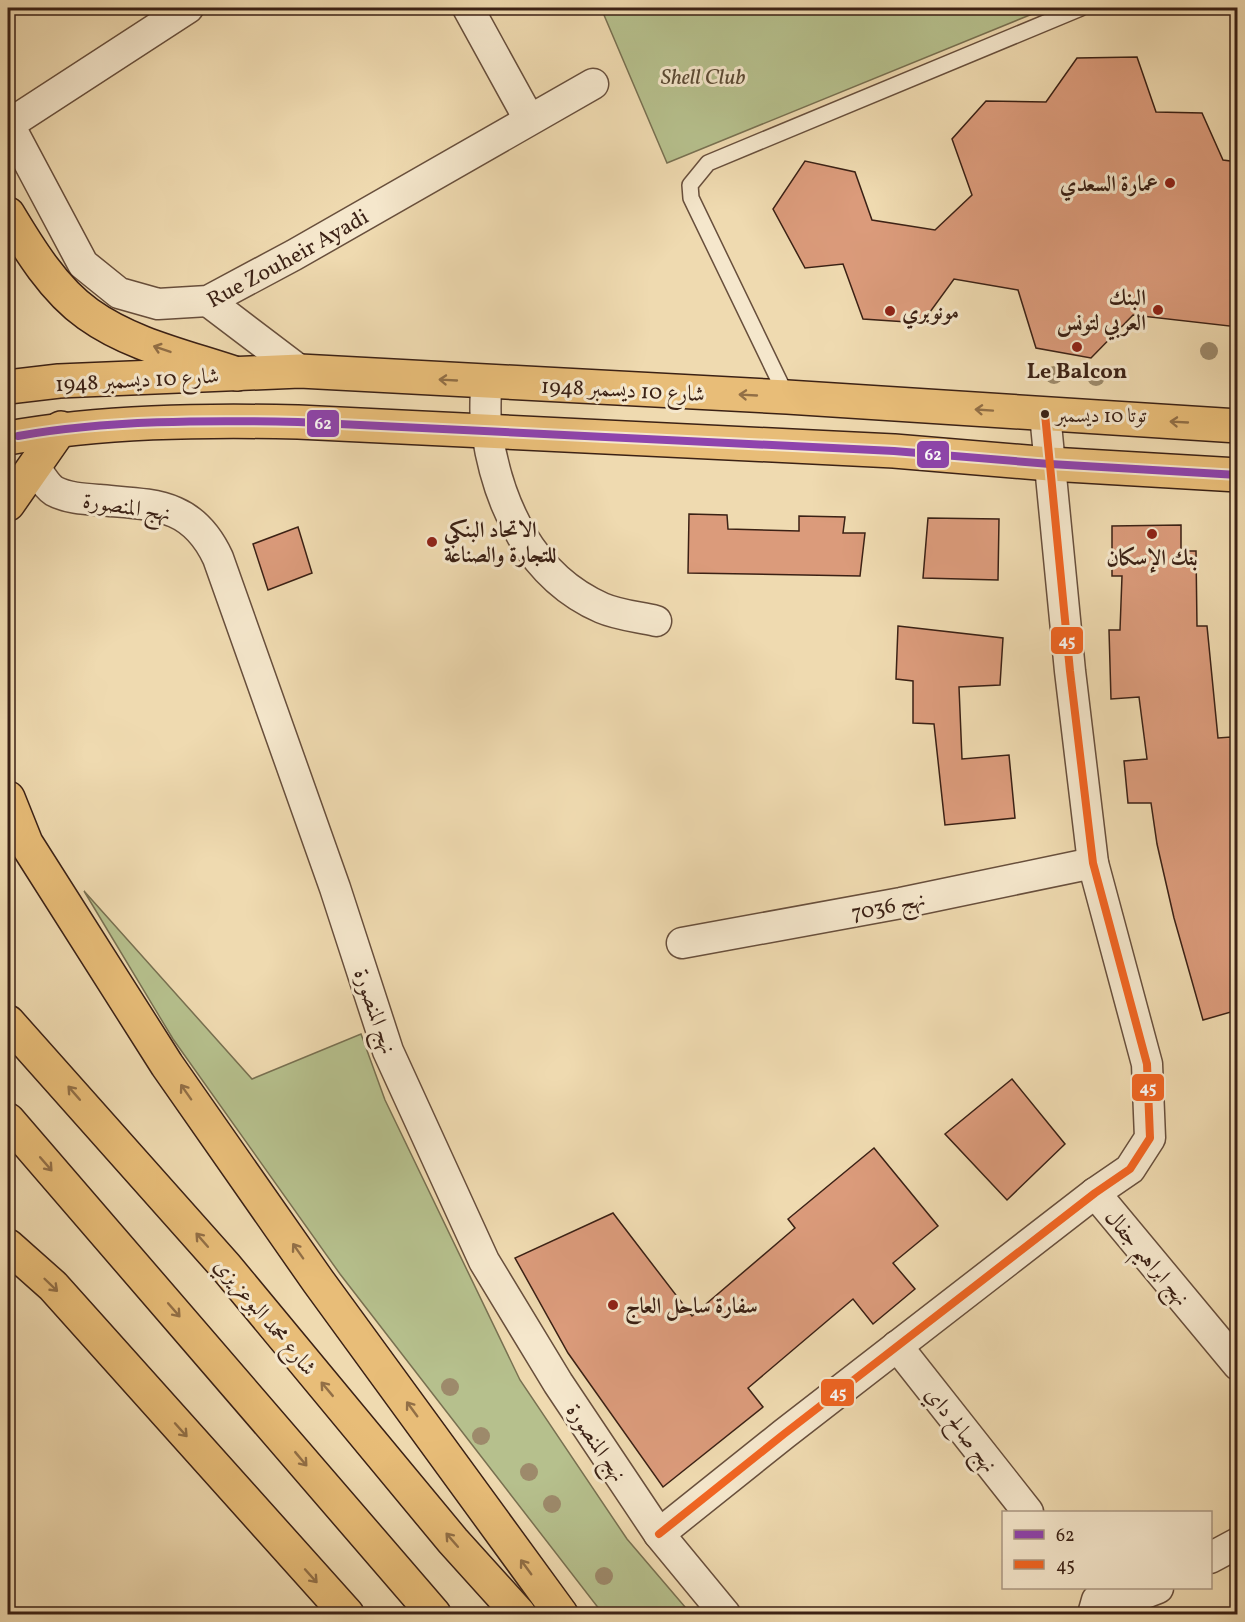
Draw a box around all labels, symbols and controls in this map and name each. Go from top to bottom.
park label: Shell Club [661,63,745,94]
place label: عمارة السعدي [1060,170,1158,202]
marker: عمارة السعدي [1163,176,1177,190]
street label: Rue Zouheir Ayadi [202,202,375,317]
place label: البنك العربي لتونس [1057,284,1146,341]
place label: مونوبري [902,298,959,330]
marker: البنك العربي لتونس [1151,303,1165,317]
marker: مونوبري [883,304,897,318]
marker: Le Balcon [1070,340,1084,354]
one-way arrow [153,343,172,354]
place label: Le Balcon [1027,357,1127,388]
street label: شارع 10 ديسمبر 1948 [54,362,220,402]
street label: شارع 10 ديسمبر 1948 [540,372,706,412]
one-way arrow [439,374,459,385]
one-way arrow [738,390,758,401]
place label: توتا 10 ديسمبر [1054,403,1147,431]
one-way arrow [975,405,995,416]
marker: توتا 10 ديسمبر [1039,408,1051,420]
line badge: 62 [306,409,340,438]
text: 62 [314,414,332,436]
one-way arrow [1170,417,1190,428]
line badge: 62 [916,440,950,469]
text: 62 [924,445,942,467]
street label: نهج المنصورة [80,486,173,533]
place label: الاتحاد البنكي للتجارة والصناعة [444,516,556,572]
marker: بنك الإسكان [1145,527,1159,541]
marker: الاتحاد البنكي للتجارة والصناعة [425,535,439,549]
place label: بنك الإسكان [1106,544,1198,575]
line badge: 45 [1050,626,1084,655]
text: 45 [1058,631,1076,653]
street label: نهج 7036 [849,885,929,932]
street label: نهج المنصورة [343,965,403,1059]
line badge: 45 [1131,1073,1165,1102]
text: 45 [1139,1078,1157,1100]
one-way arrow [180,1084,192,1100]
one-way arrow [67,1086,81,1101]
one-way arrow [39,1156,53,1171]
street label: نهج ابراهيم جفال [1093,1204,1196,1316]
one-way arrow [195,1233,209,1248]
one-way arrow [292,1244,304,1260]
street label: شارع محمد البوعزيزي [205,1252,323,1384]
one-way arrow [44,1277,59,1292]
place label: سفارة ساحل العاج [625,1292,758,1325]
marker: سفارة ساحل العاج [606,1298,620,1312]
one-way arrow [167,1303,181,1318]
line badge: 45 [820,1378,855,1407]
street label: نهج صالح داي [915,1381,1004,1481]
one-way arrow [321,1382,334,1398]
text: 45 [829,1383,847,1405]
street label: نهج المنصورة [556,1398,633,1490]
one-way arrow [405,1402,418,1418]
one-way arrow [174,1422,188,1437]
one-way arrow [294,1451,308,1466]
legend [1002,1511,1212,1589]
text: 62 [1056,1524,1075,1549]
one-way arrow [445,1532,458,1548]
text: 45 [1056,1554,1075,1579]
one-way arrow [520,1560,532,1576]
one-way arrow [304,1568,318,1583]

